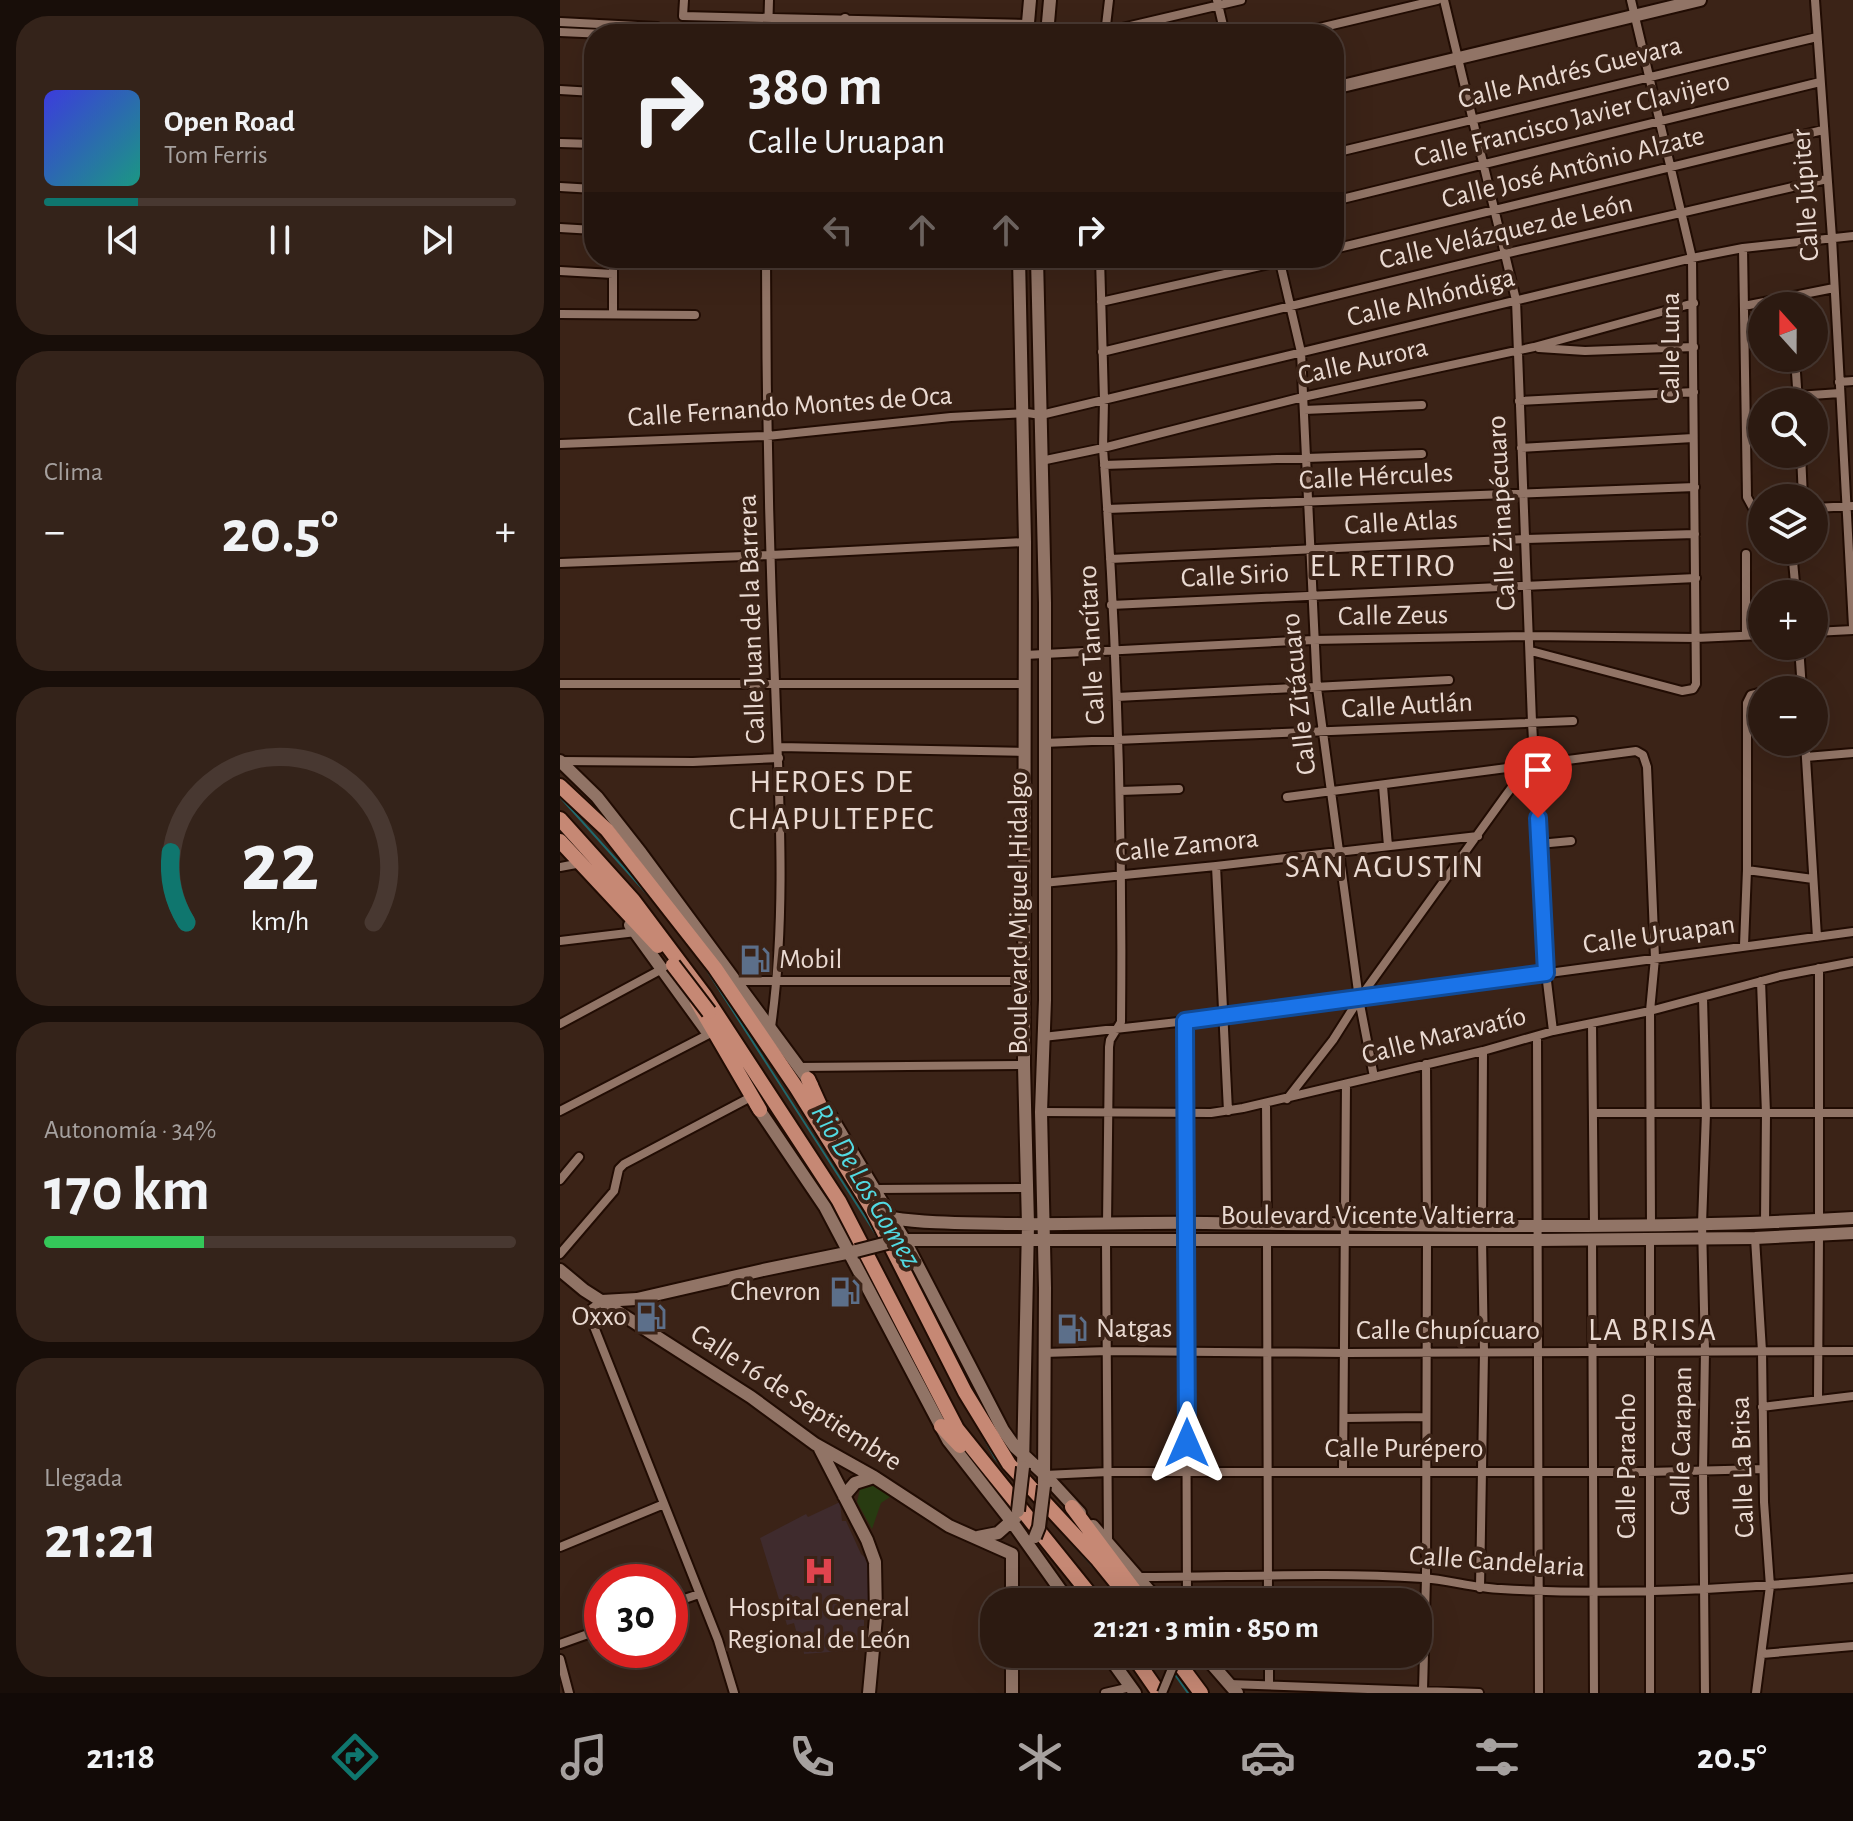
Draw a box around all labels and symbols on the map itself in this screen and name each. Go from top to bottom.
street label: Calle Andrés Guevara [1455,32,1685,114]
street label: Calle Francisco Javier Clavijero [1411,67,1733,173]
street label: Calle José Antônio Alzate [1439,122,1707,214]
street label: Calle Júpiter [1787,128,1825,262]
street label: Calle Velázquez de León [1377,189,1635,275]
street label: Calle Alhóndiga [1344,264,1518,332]
street label: Calle Luna [1657,292,1685,404]
north arrow [1748,292,1828,372]
street label: Calle Aurora [1295,333,1431,391]
street label: Calle Fernando Montes de Oca [627,382,953,432]
street label: Calle Zinapécuaro [1483,415,1521,611]
street label: Calle Hércules [1298,459,1454,495]
street label: Calle Juan de la Barrera [734,493,770,744]
street label: Calle Atlas [1344,506,1458,540]
district label: EL RETIRO [1309,550,1457,582]
street label: Calle Sirio [1180,559,1290,593]
street label: Calle Tancítaro [1074,565,1110,725]
street label: Calle Zeus [1338,601,1448,631]
street label: Calle Zitácuaro [1277,612,1321,776]
street label: Calle Autlán [1340,689,1474,723]
pin [1504,736,1572,818]
district label: HEROES DE CHAPULTEPEC [729,766,935,835]
street label: Boulevard Miguel Hidalgo [1005,771,1033,1055]
street label: Calle Zamora [1114,825,1260,867]
district label: SAN AGUSTIN [1285,851,1485,883]
street label: Calle Uruapan [1581,910,1737,960]
fuel station icon: Mobil [738,943,772,977]
place label: Mobil [779,946,842,974]
street label: Calle Maravatío [1359,1002,1529,1070]
water label: Rio De Los Gomez [805,1099,927,1273]
street label: Boulevard Vicente Valtierra [1220,1202,1516,1230]
fuel station icon: Chevron [828,1275,862,1309]
place label: Chevron [730,1278,821,1306]
fuel station icon: Oxxo [634,1300,668,1334]
place label: Oxxo [572,1303,627,1331]
fuel station icon: Natgas [1055,1312,1089,1346]
district label: LA BRISA [1588,1314,1718,1346]
place label: Natgas [1096,1315,1172,1343]
street label: Calle Chupícuaro [1356,1317,1540,1345]
street label: Calle 16 de Septiembre [686,1319,906,1477]
street label: Calle Carapan [1667,1366,1697,1516]
street label: Calle Paracho [1613,1393,1641,1539]
street label: Calle La Brisa [1727,1396,1759,1538]
position arrow [1145,1401,1229,1485]
street label: Calle Purépero [1325,1435,1483,1463]
street label: Calle Candelaria [1408,1542,1586,1582]
hospital icon: Hospital General Regional de León [802,1554,836,1588]
speed limit sign: 30 [584,1564,688,1668]
place label: Hospital General Regional de León [727,1594,911,1654]

